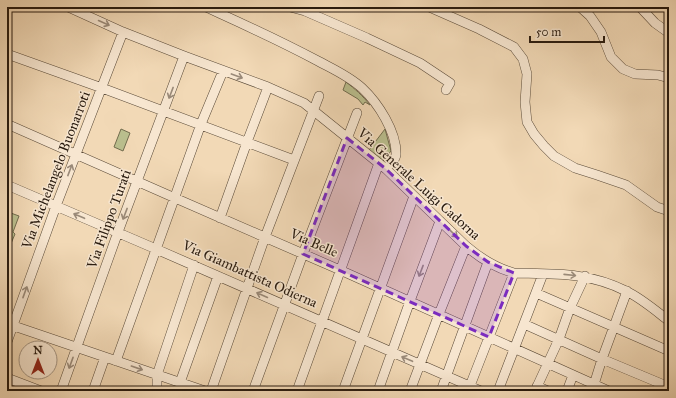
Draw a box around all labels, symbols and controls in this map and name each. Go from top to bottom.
scale bar [530,18,604,44]
one-way arrow [97,20,109,27]
text: 50 m [536,25,561,39]
one-way arrow [231,73,243,81]
one-way arrow [166,86,174,98]
street label: Via Michelangelo Buonarroti [18,89,94,252]
street label: Via Generale Luigi Cadorna [353,124,484,244]
one-way arrow [67,164,75,176]
street label: Via Filippo Turati [83,167,135,272]
one-way arrow [120,208,128,220]
one-way arrow [73,211,85,219]
street label: Via Belle [286,224,341,261]
one-way arrow [448,229,458,238]
street label: Via Giambattista Odierna [179,236,320,311]
one-way arrow [417,264,425,276]
one-way arrow [563,271,576,279]
one-way arrow [22,285,29,298]
one-way arrow [257,291,269,298]
north arrow [18,340,58,380]
text: N [33,344,43,357]
one-way arrow [401,354,413,362]
one-way arrow [66,357,74,369]
one-way arrow [130,365,143,372]

